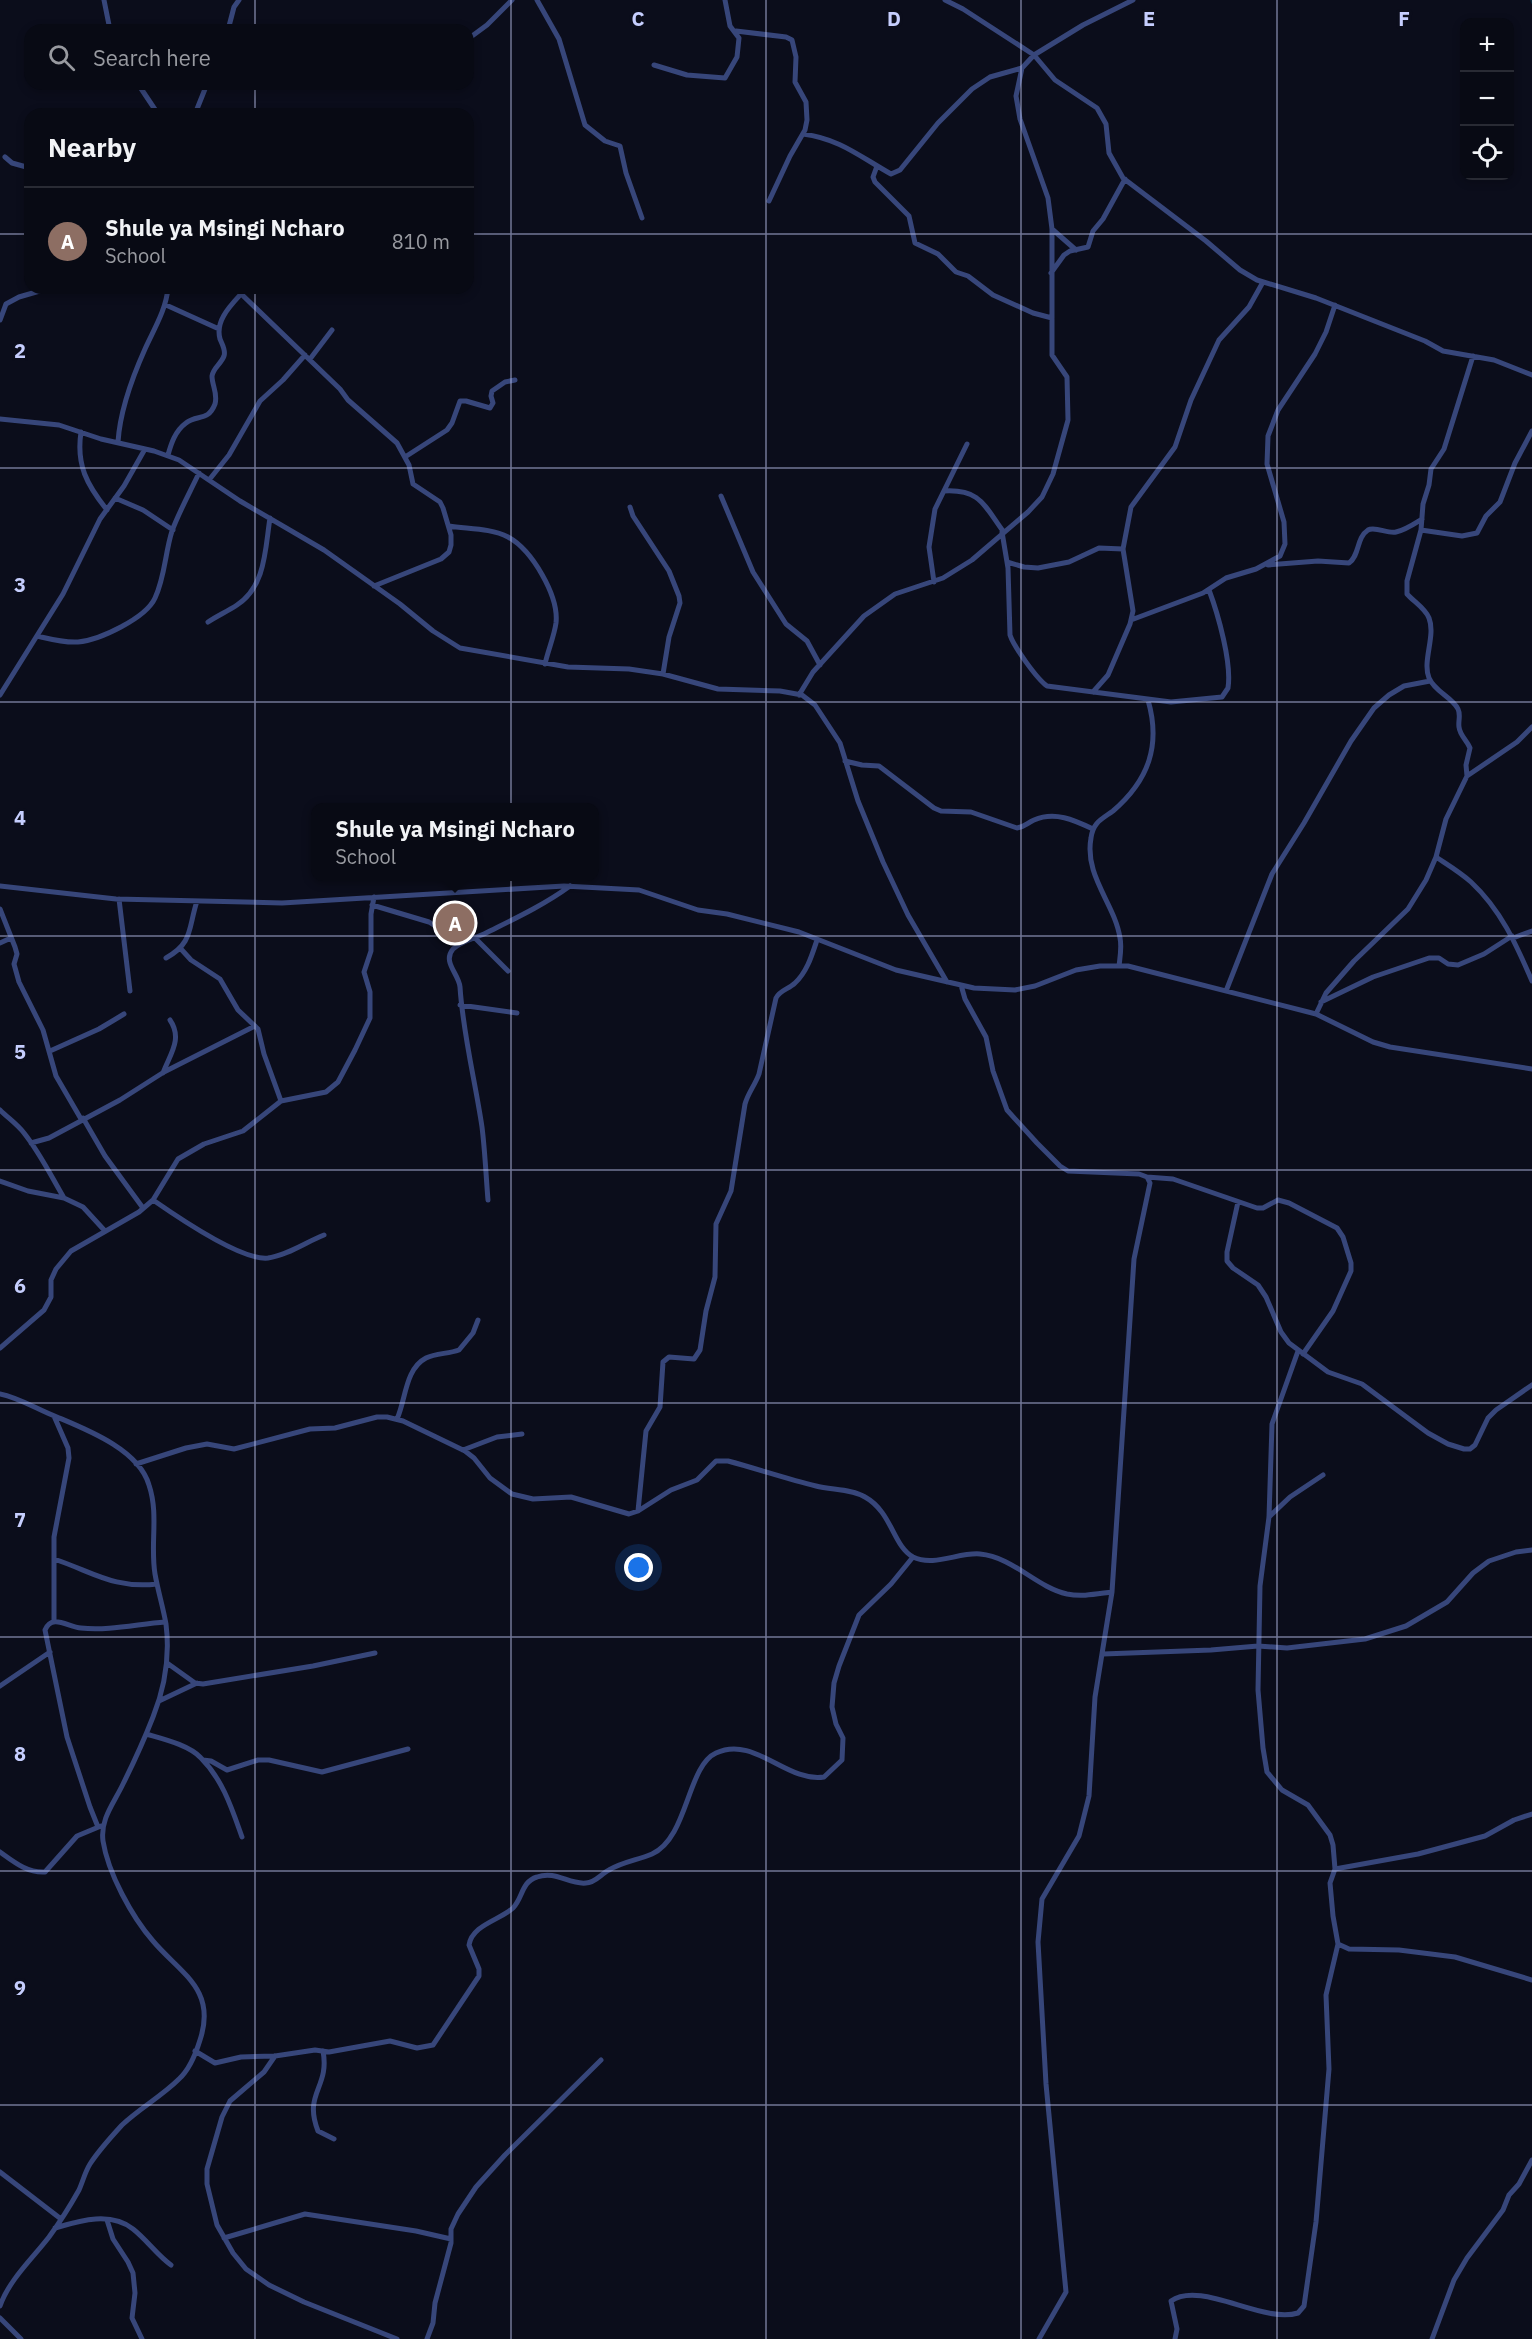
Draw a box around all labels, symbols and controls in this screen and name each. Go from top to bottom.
text: C [631,5,645,32]
text: D [887,5,901,32]
text: E [1143,5,1155,32]
text: F [1398,5,1410,32]
map controls [1460,18,1514,180]
button: + [1460,18,1514,72]
search box [24,24,474,90]
icon: search [45,41,78,74]
text: Search here [93,43,211,72]
button: − [1460,72,1514,126]
button: locate [1460,126,1514,180]
text: Nearby [48,130,136,164]
text: Shule ya Msingi Ncharo [105,213,345,242]
text: A [61,228,74,255]
text: 810 m [392,228,450,255]
text: School [105,242,166,269]
text: 2 [14,337,26,364]
text: 3 [14,571,26,598]
popup [311,803,599,881]
text: 4 [14,804,26,831]
text: Shule ya Msingi Ncharo [335,814,575,843]
text: School [335,843,396,870]
pin: A [436,900,474,946]
text: 5 [14,1038,26,1065]
text: 6 [14,1272,26,1299]
text: 7 [14,1506,26,1533]
your location [624,1553,653,1582]
text: 8 [14,1740,26,1767]
text: 9 [14,1974,26,2001]

